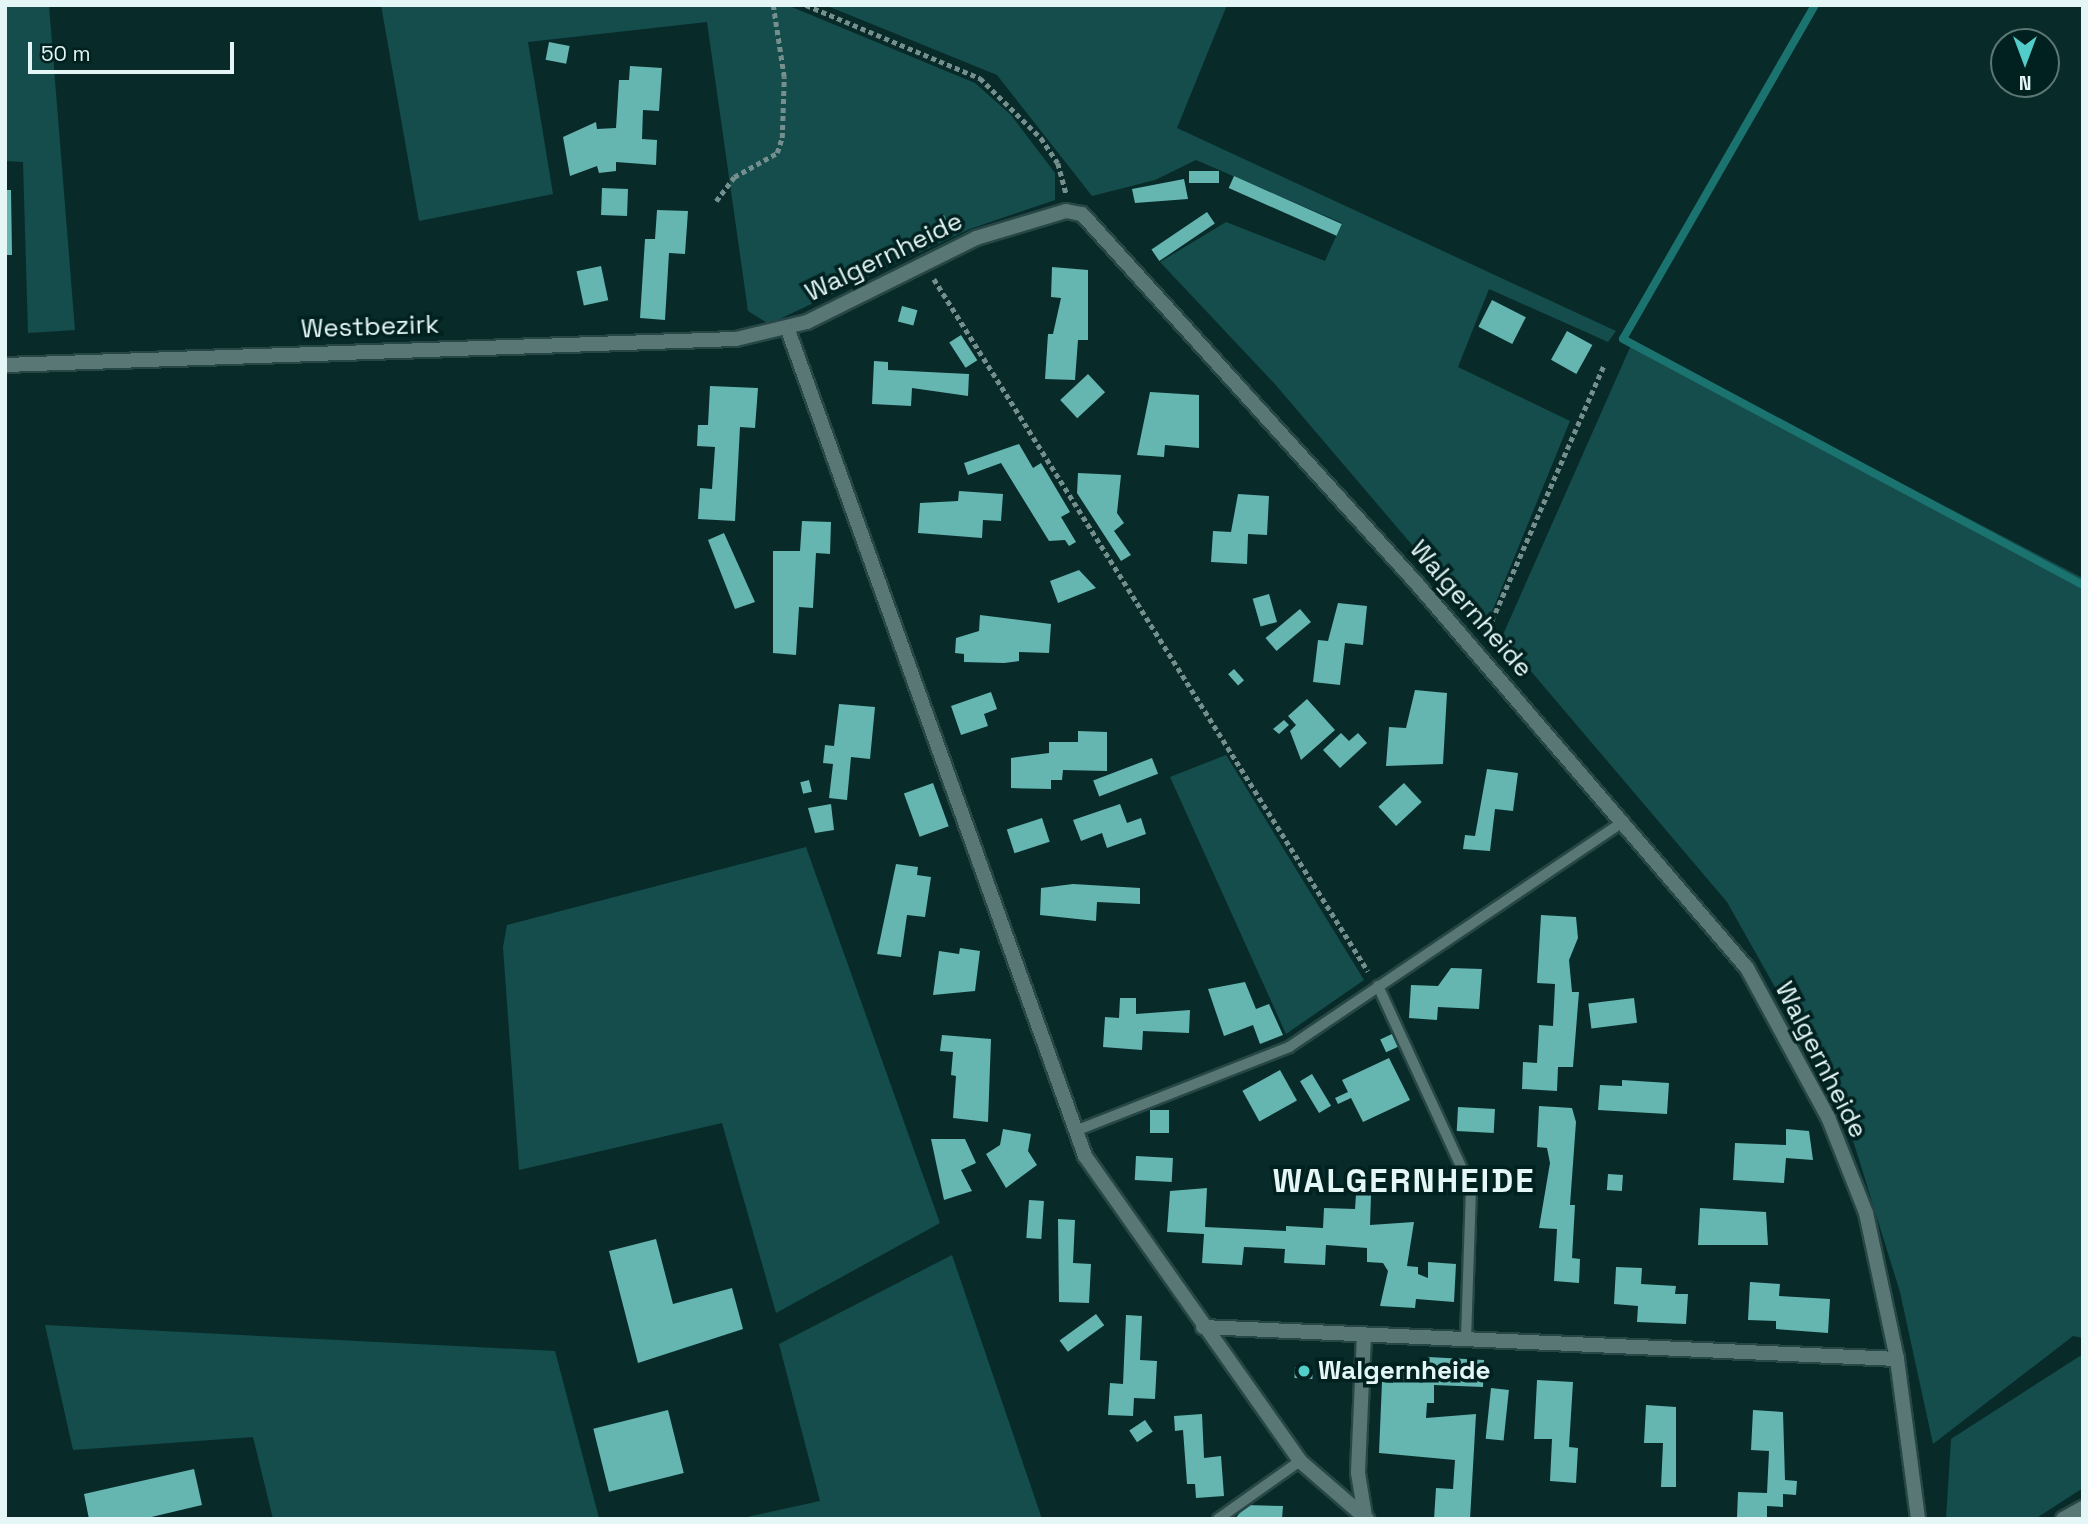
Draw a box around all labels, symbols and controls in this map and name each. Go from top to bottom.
scale bar [32,28,238,72]
north arrow [1990,28,2060,98]
text: 50 m [41,40,91,67]
text: N [2019,70,2031,95]
street label: Walgernheide [800,205,968,309]
street label: Westbezirk [300,309,440,345]
street label: Walgernheide [1403,534,1539,684]
street label: Walgernheide [1768,977,1874,1143]
district label: WALGERNHEIDE [1274,1162,1534,1202]
place label: Walgernheide [1318,1355,1491,1387]
marker: Walgernheide [1296,1363,1312,1379]

